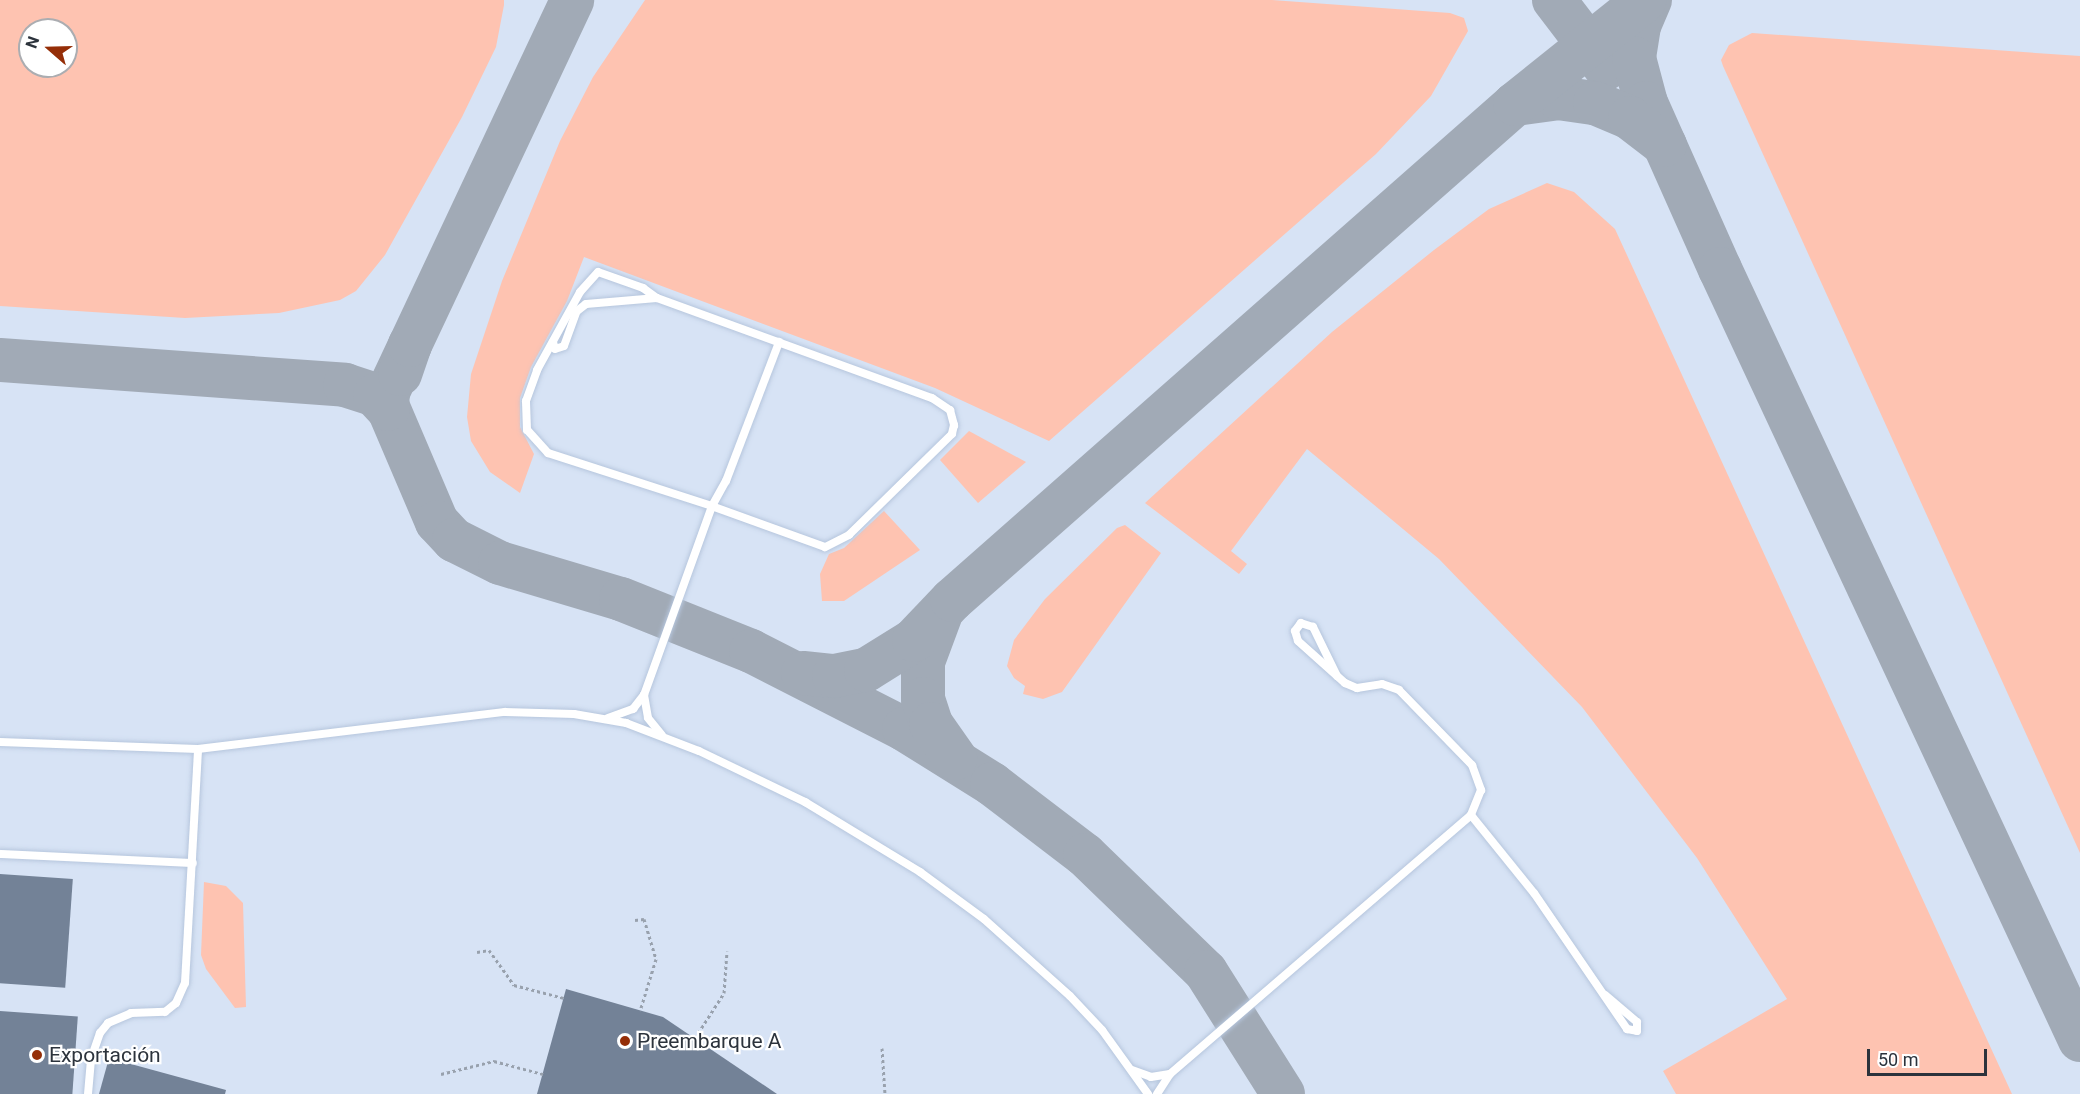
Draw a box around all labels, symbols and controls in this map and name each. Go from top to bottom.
north arrow [18,18,78,78]
text: N [22,34,43,51]
place label: Preembarque A [637,1028,782,1054]
marker: Preembarque A [618,1034,632,1048]
scale bar [1870,1037,1990,1075]
place label: Exportación [49,1042,161,1068]
marker: Exportación [30,1048,44,1062]
text: 50 m [1878,1049,1918,1070]

